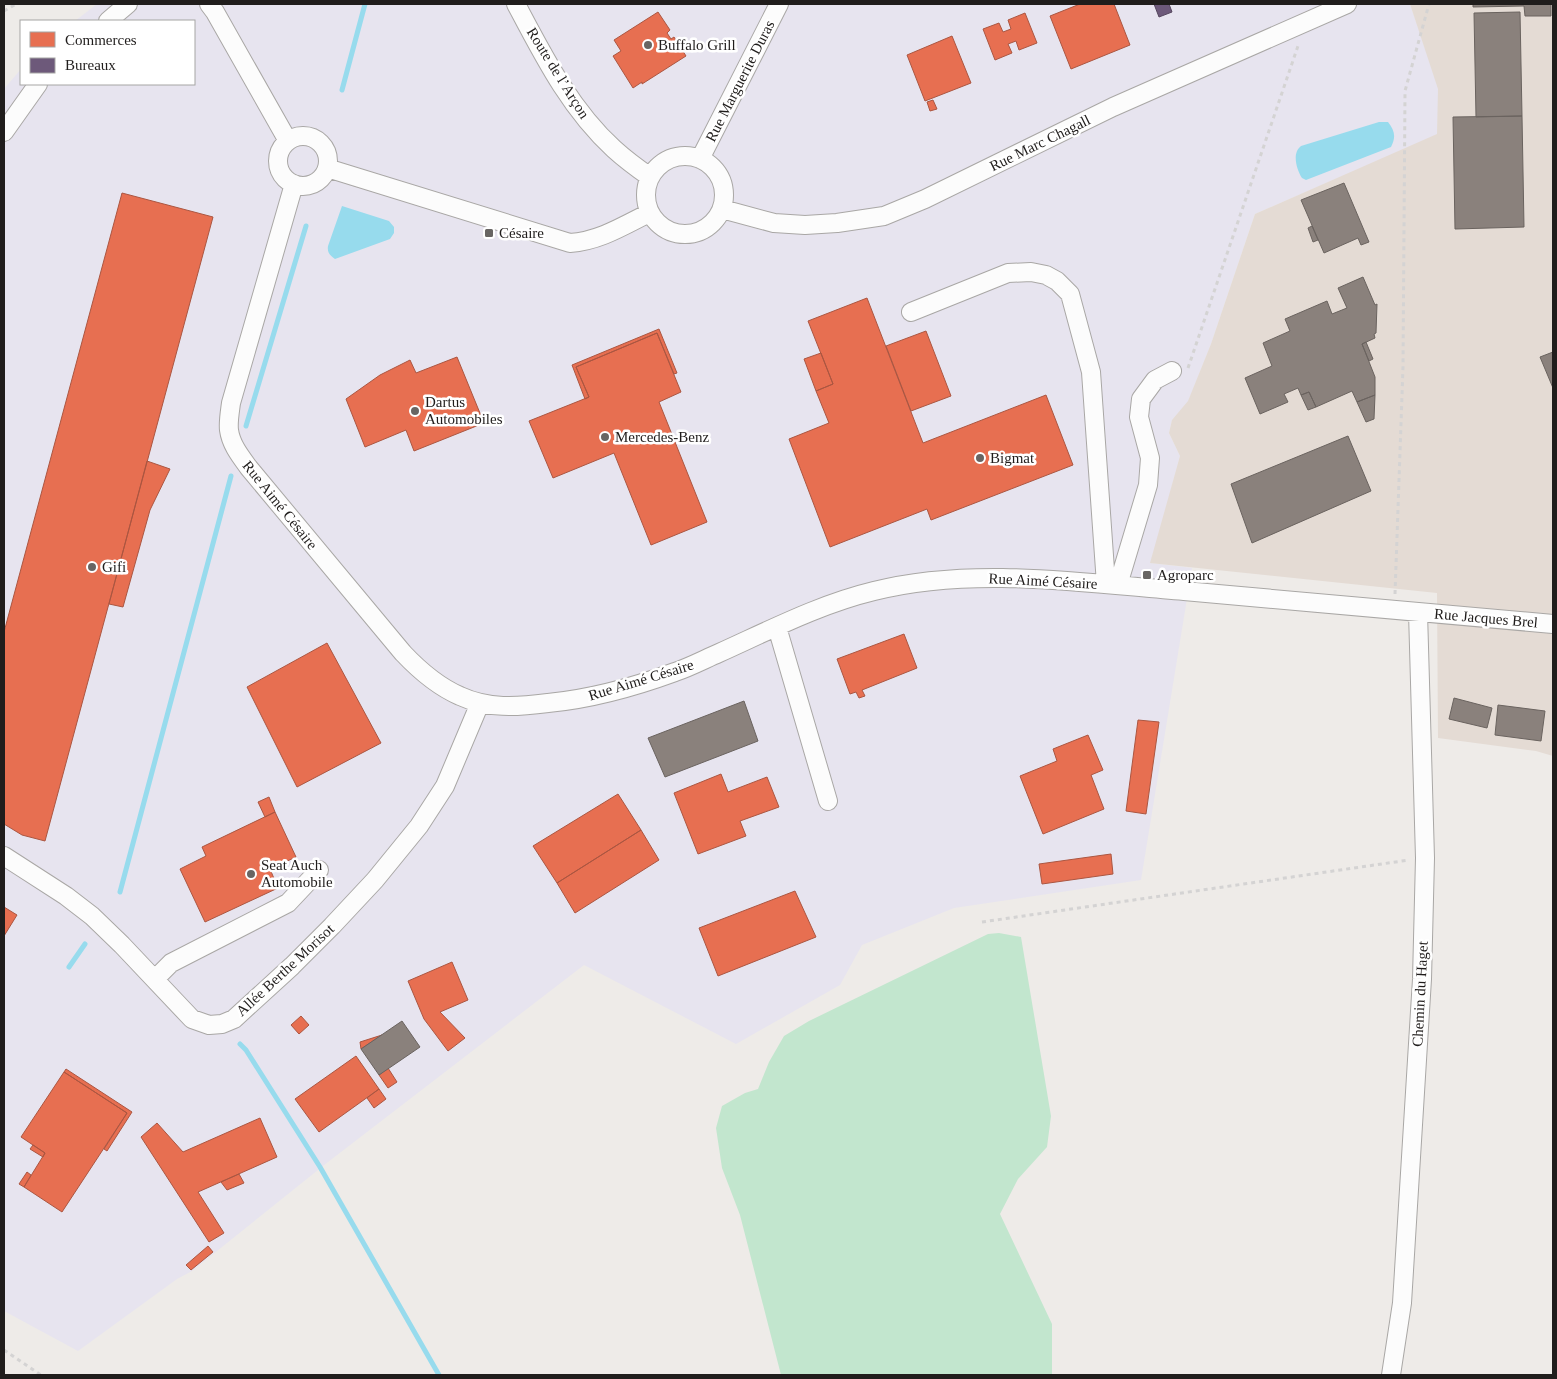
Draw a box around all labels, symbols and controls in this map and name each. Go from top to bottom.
street label: Rue Marguerite Duras [702,18,778,144]
legend [20,20,195,85]
street label: Route de l’Arçon [524,25,593,122]
text: Commerces [65,32,137,48]
place label: Buffalo Grill [658,37,736,53]
marker: Buffalo Grill [642,39,654,51]
text: Bureaux [65,57,116,73]
street label: Rue Marc Chagall [987,112,1093,174]
place label: Césaire [499,225,544,241]
marker: Césaire [483,227,495,239]
place label: Dartus Automobiles [425,394,503,427]
marker: Dartus Automobiles [409,405,421,417]
place label: Mercedes-Benz [615,429,709,445]
marker: Mercedes-Benz [599,431,611,443]
place label: Bigmat [990,450,1035,466]
marker: Bigmat [974,452,986,464]
street label: Rue Aimé Césaire [239,458,321,553]
place label: Gifi [102,559,126,575]
marker: Gifi [86,561,98,573]
place label: Agroparc [1157,567,1214,583]
marker: Agroparc [1141,569,1153,581]
street label: Rue Aimé Césaire [988,570,1098,592]
street label: Rue Jacques Brel [1433,605,1539,631]
street label: Rue Aimé Césaire [586,656,696,704]
place label: Seat Auch Automobile [261,857,333,890]
marker: Seat Auch Automobile [245,868,257,880]
street label: Allée Berthe Morisot [233,920,338,1019]
street label: Chemin du Haget [1409,940,1431,1047]

